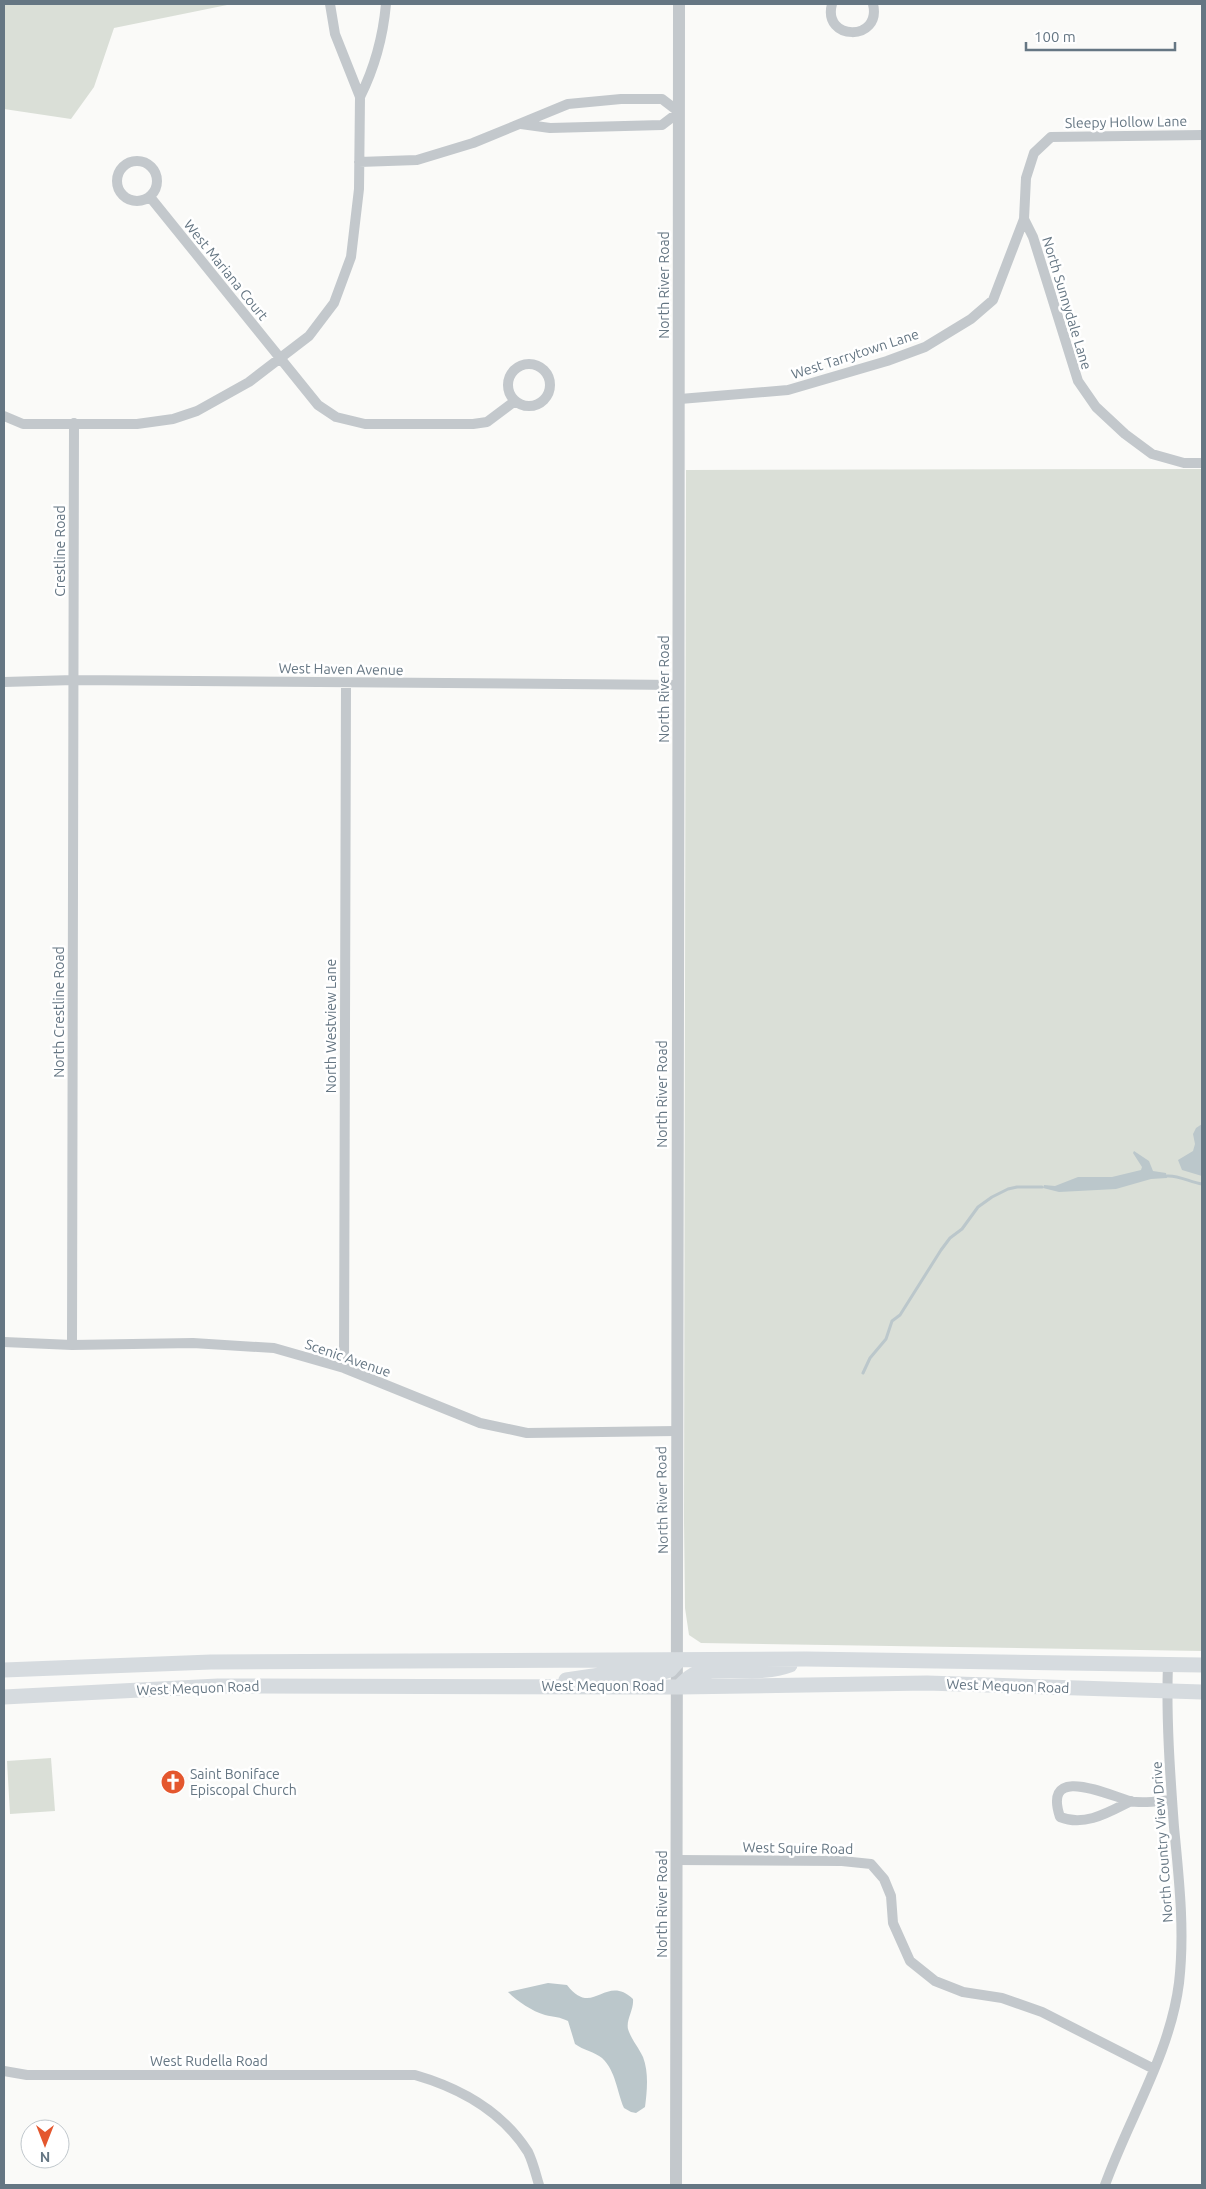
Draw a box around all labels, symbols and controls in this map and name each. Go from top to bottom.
scale bar [1026,20,1175,52]
text: 100 m [1034,28,1076,45]
street label: Sleepy Hollow Lane [1065,113,1187,131]
street label: West Mariana Court [181,217,272,324]
street label: North River Road [656,231,672,339]
street label: North Sunnydale Lane [1039,235,1095,371]
street label: West Tarrytown Lane [789,326,921,382]
street label: Crestline Road [52,505,68,597]
street label: North River Road [656,635,672,743]
street label: West Haven Avenue [278,660,404,678]
street label: North Crestline Road [51,946,67,1078]
street label: North Westview Lane [323,959,339,1093]
street label: North River Road [654,1040,670,1148]
street label: Scenic Avenue [303,1336,393,1380]
street label: North River Road [653,1446,671,1554]
street label: West Mequon Road [946,1676,1070,1696]
street label: West Mequon Road [136,1678,260,1698]
street label: West Mequon Road [542,1678,665,1694]
street label: North Country View Drive [1148,1761,1176,1923]
place label: Saint Boniface Episcopal Church [190,1766,297,1798]
church icon: Saint Boniface Episcopal Church [160,1769,186,1795]
street label: West Squire Road [743,1839,853,1857]
street label: North River Road [654,1850,670,1958]
street label: West Rudella Road [150,2053,268,2069]
north arrow [20,2119,70,2169]
text: N [40,2149,50,2165]

